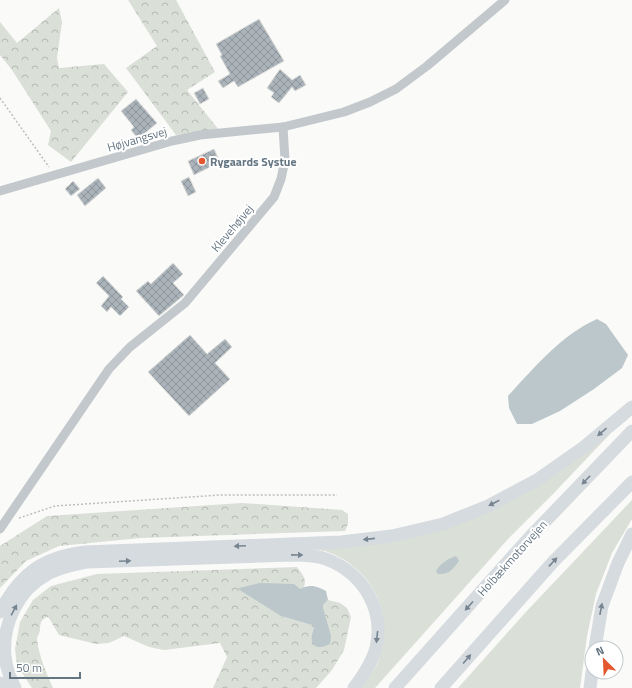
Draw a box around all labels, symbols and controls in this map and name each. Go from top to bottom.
street label: Højvangsvej [105,121,169,157]
place label: Rygaards Systue [210,152,297,171]
marker: Rygaards Systue [197,156,207,166]
street label: Klevehøjvej [206,200,258,256]
one-way arrow [597,428,607,437]
one-way arrow [581,475,590,485]
one-way arrow [488,500,499,506]
street label: Holbækmotorvejen [473,516,551,600]
one-way arrow [363,535,375,542]
one-way arrow [233,543,246,549]
one-way arrow [291,552,304,558]
one-way arrow [548,557,558,567]
one-way arrow [119,558,132,564]
one-way arrow [464,601,473,611]
one-way arrow [599,603,605,616]
one-way arrow [10,604,17,616]
one-way arrow [374,631,381,643]
north arrow [584,640,624,680]
text: N [593,642,607,660]
one-way arrow [462,653,471,664]
scale bar [10,654,80,680]
text: 50 m [16,658,42,677]

